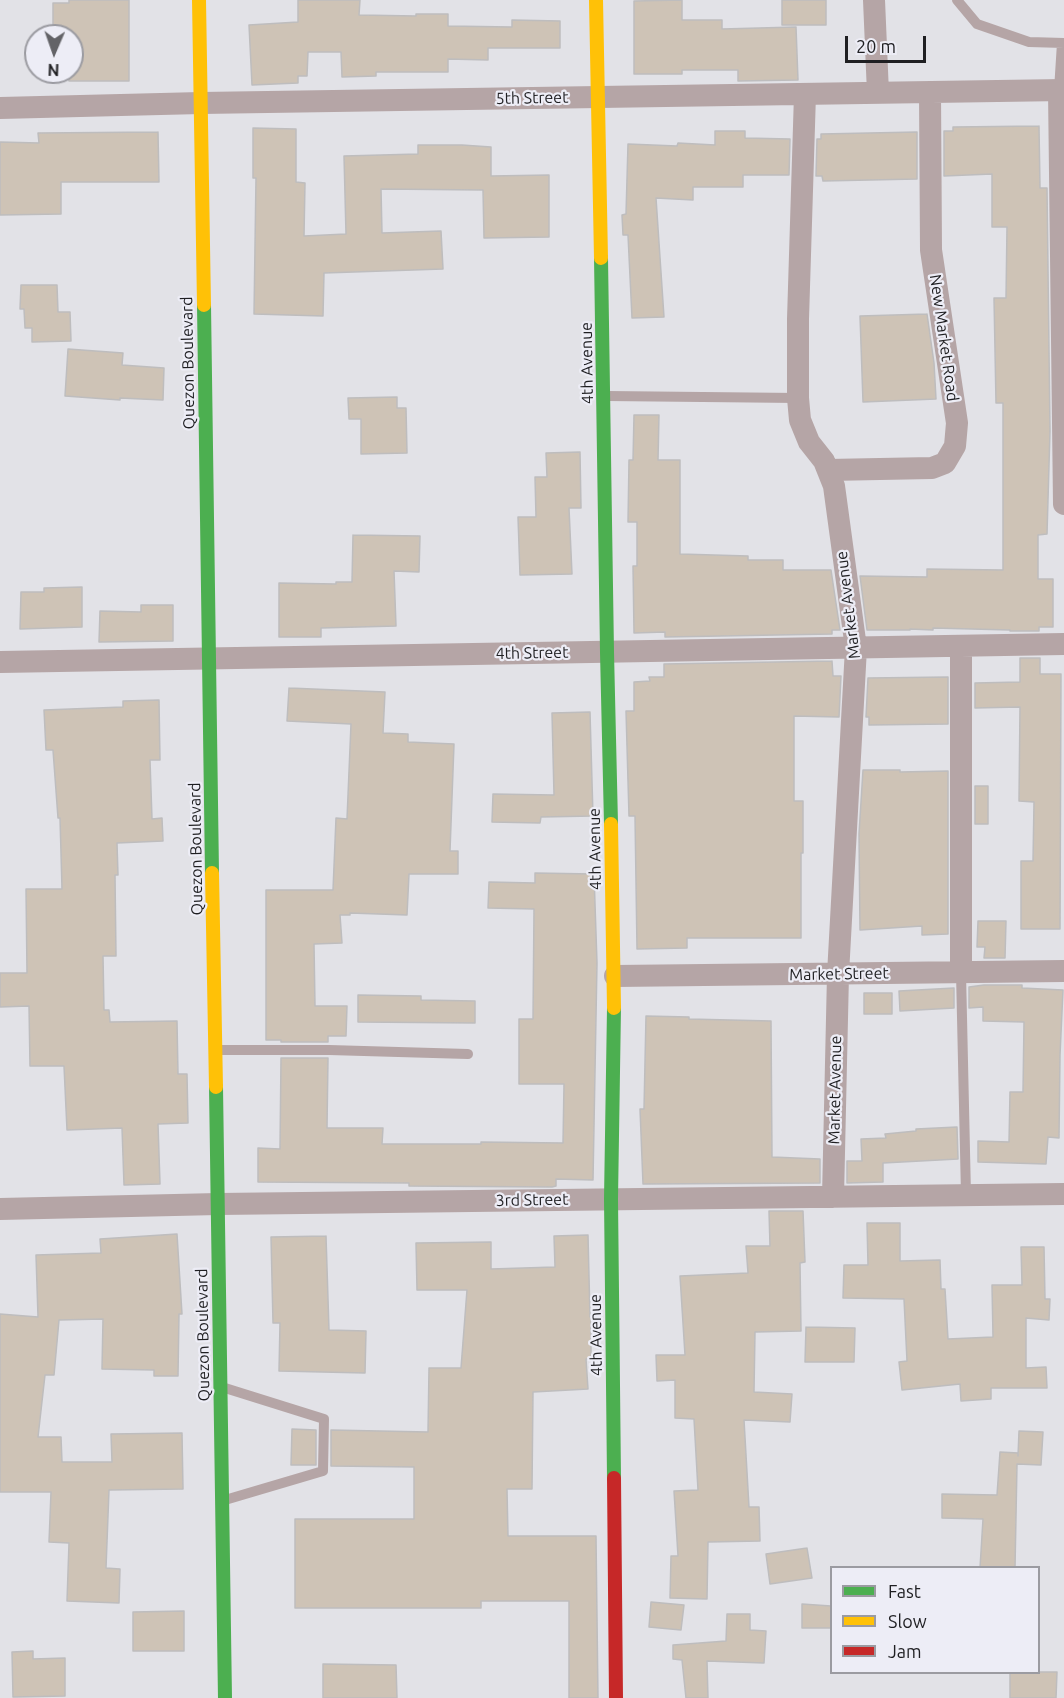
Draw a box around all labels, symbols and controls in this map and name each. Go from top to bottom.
north arrow [24,24,84,84]
scale bar [848,24,929,62]
text: 20 m [856,36,896,56]
text: N [47,61,60,79]
street label: 5th Street [495,88,569,108]
street label: New Market Road [926,273,962,403]
street label: Quezon Boulevard [177,296,199,430]
street label: 4th Avenue [577,322,597,404]
street label: Market Avenue [832,550,864,660]
street label: 4th Street [495,643,569,663]
street label: Quezon Boulevard [185,782,207,916]
street label: 4th Avenue [585,808,605,890]
street label: Market Street [789,964,889,984]
street label: Market Avenue [824,1035,846,1145]
street label: 3rd Street [495,1190,569,1210]
street label: Quezon Boulevard [192,1268,214,1402]
street label: 4th Avenue [586,1294,606,1376]
legend [830,1566,1040,1674]
text: Fast [888,1581,921,1601]
text: Slow [888,1611,927,1631]
text: Jam [888,1641,922,1661]

